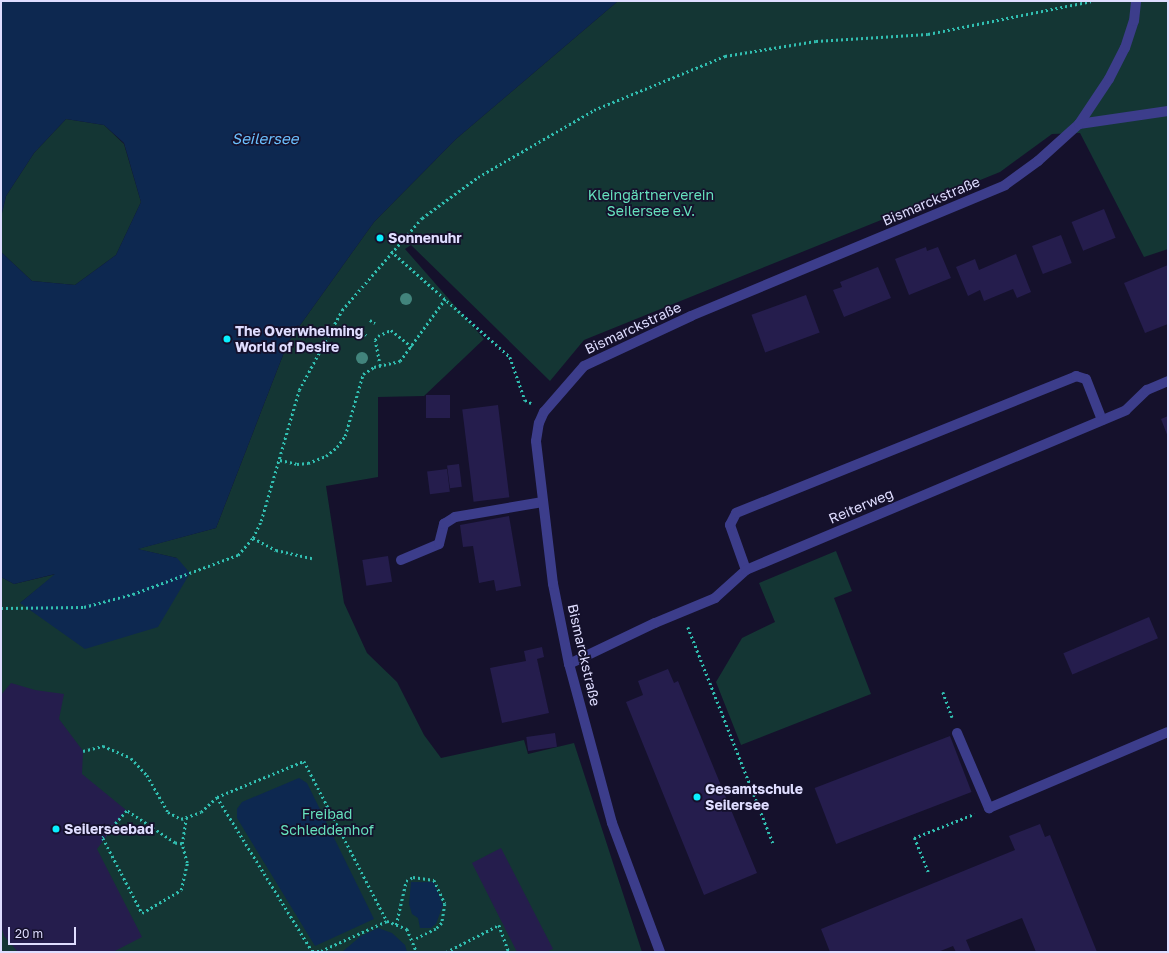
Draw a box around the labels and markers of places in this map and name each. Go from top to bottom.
place label: Sonnenuhr [388,230,462,246]
marker: Sonnenuhr [375,233,385,243]
place label: The Overwhelming World of Desire [235,323,363,356]
marker: The Overwhelming World of Desire [222,334,232,344]
place label: Gesamtschule Seilersee [705,781,803,814]
marker: Gesamtschule Seilersee [692,792,702,802]
place label: Seilerseebad [64,821,154,837]
marker: Seilerseebad [51,824,61,834]

